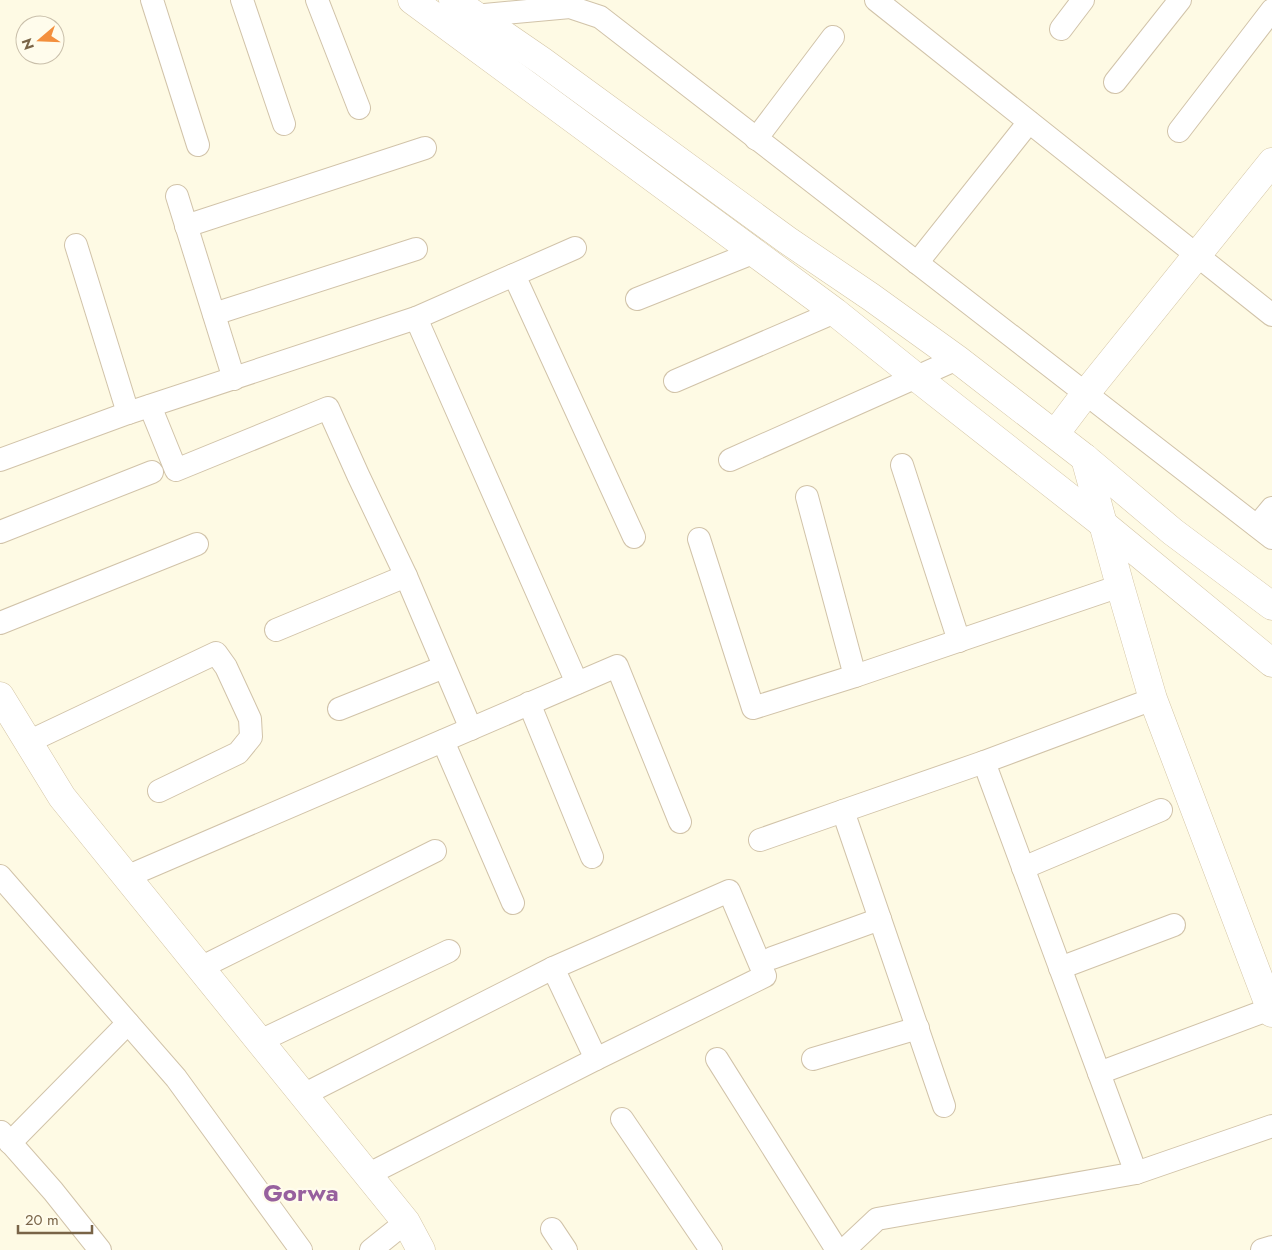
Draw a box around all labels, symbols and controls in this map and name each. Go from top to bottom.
north arrow [15,15,65,65]
text: N [16,36,39,53]
district label: Gorwa [263,1175,339,1210]
scale bar [18,1202,91,1234]
text: 20 m [25,1209,59,1231]

